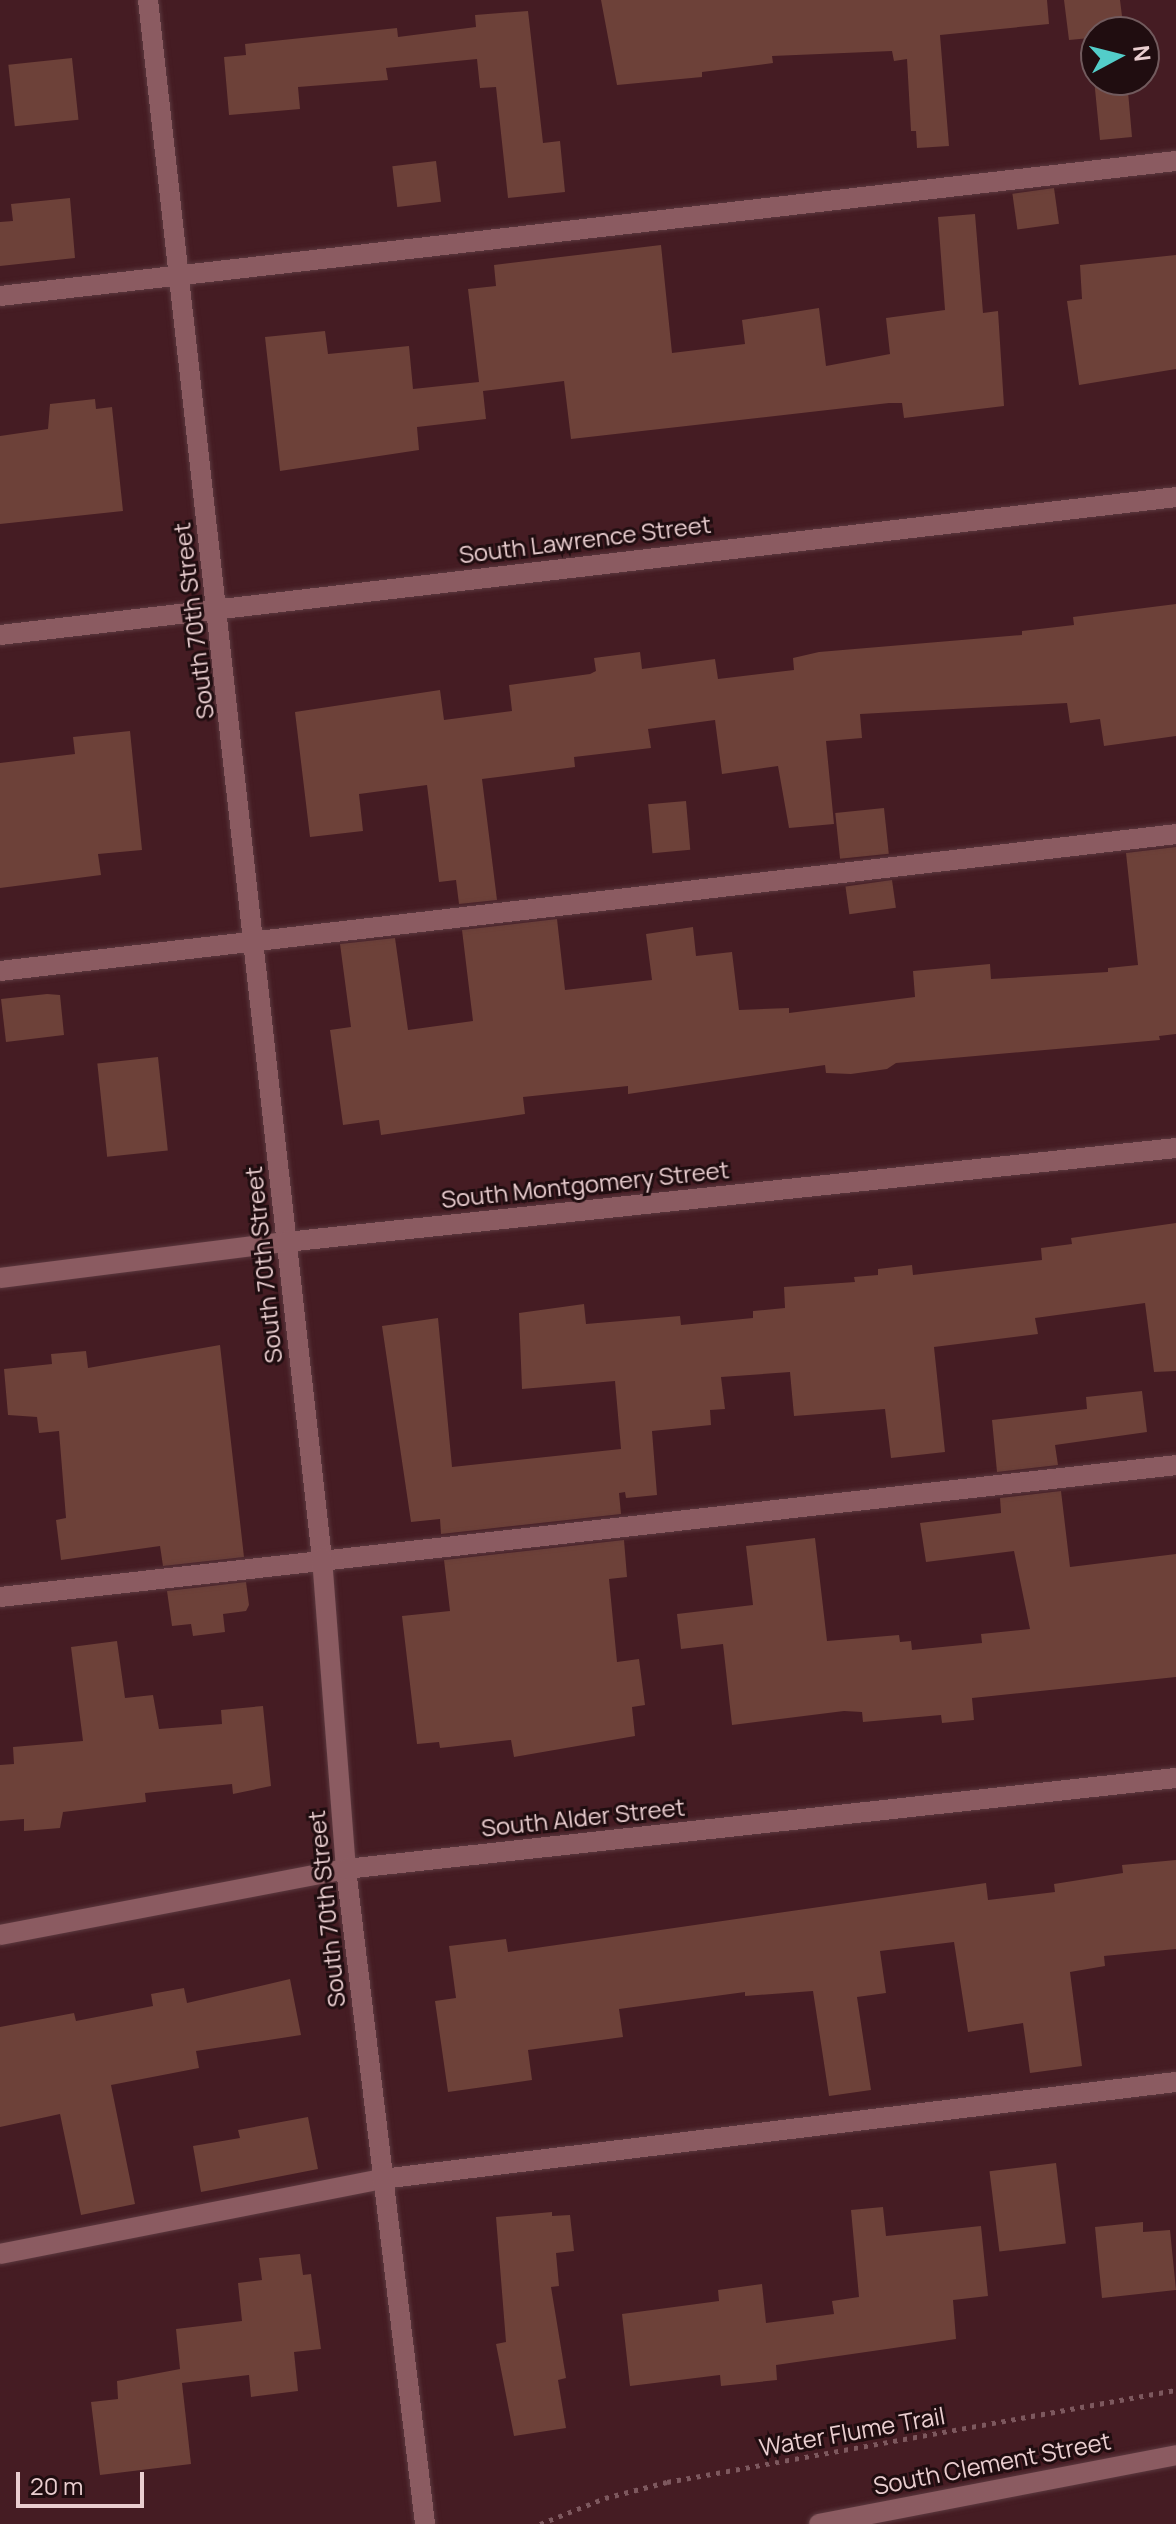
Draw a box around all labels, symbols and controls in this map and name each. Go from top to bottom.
north arrow [1080,16,1160,96]
text: N [1126,44,1158,63]
street label: South Lawrence Street [457,509,713,569]
street label: South 70th Street [167,521,219,721]
street label: South Montgomery Street [440,1155,730,1213]
street label: South 70th Street [238,1165,288,1365]
street label: South Alder Street [480,1792,686,1842]
street label: South 70th Street [301,1809,351,2009]
street label: Water Flume Trail [757,2400,947,2462]
street label: South Clement Street [871,2426,1113,2500]
scale bar [20,2456,148,2506]
text: 20 m [30,2469,83,2502]

